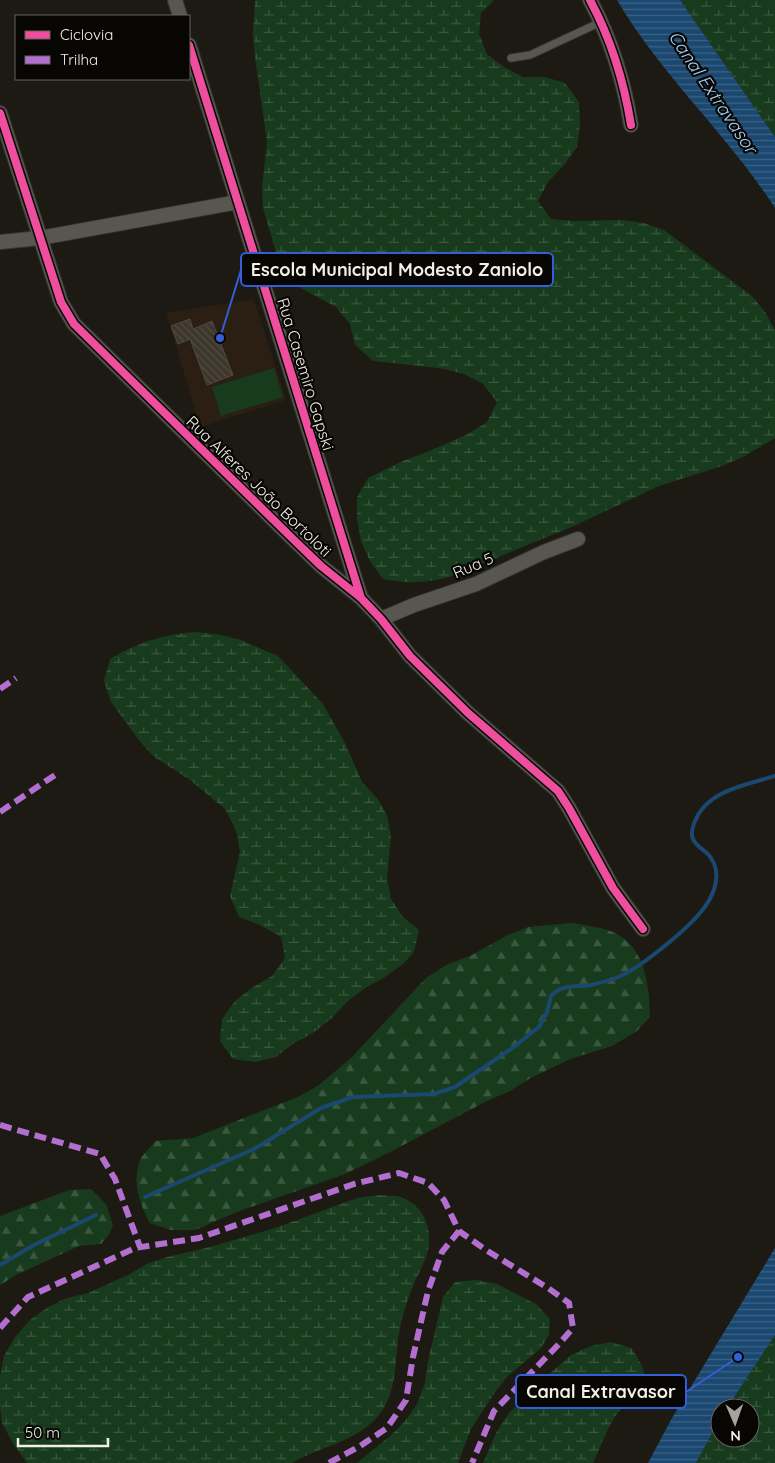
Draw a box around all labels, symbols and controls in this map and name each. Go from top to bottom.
legend [15,15,190,80]
text: Ciclovia [60,25,113,44]
water label: Canal Extravasor [663,26,764,159]
text: Trilha [60,50,98,69]
callout: Escola Municipal Modesto Zaniolo [241,253,553,286]
text: Escola Municipal Modesto Zaniolo [251,258,543,281]
street label: Rua Casemiro Gapski [273,295,339,453]
street label: Rua Alferes João Bortoloti [182,411,336,561]
street label: Rua 5 [450,548,496,582]
callout: Canal Extravasor [516,1375,686,1408]
text: Canal Extravasor [526,1380,676,1403]
north arrow [710,1398,760,1448]
scale bar [18,1416,108,1448]
text: 50 m [25,1423,60,1442]
text: N [730,1427,741,1445]

